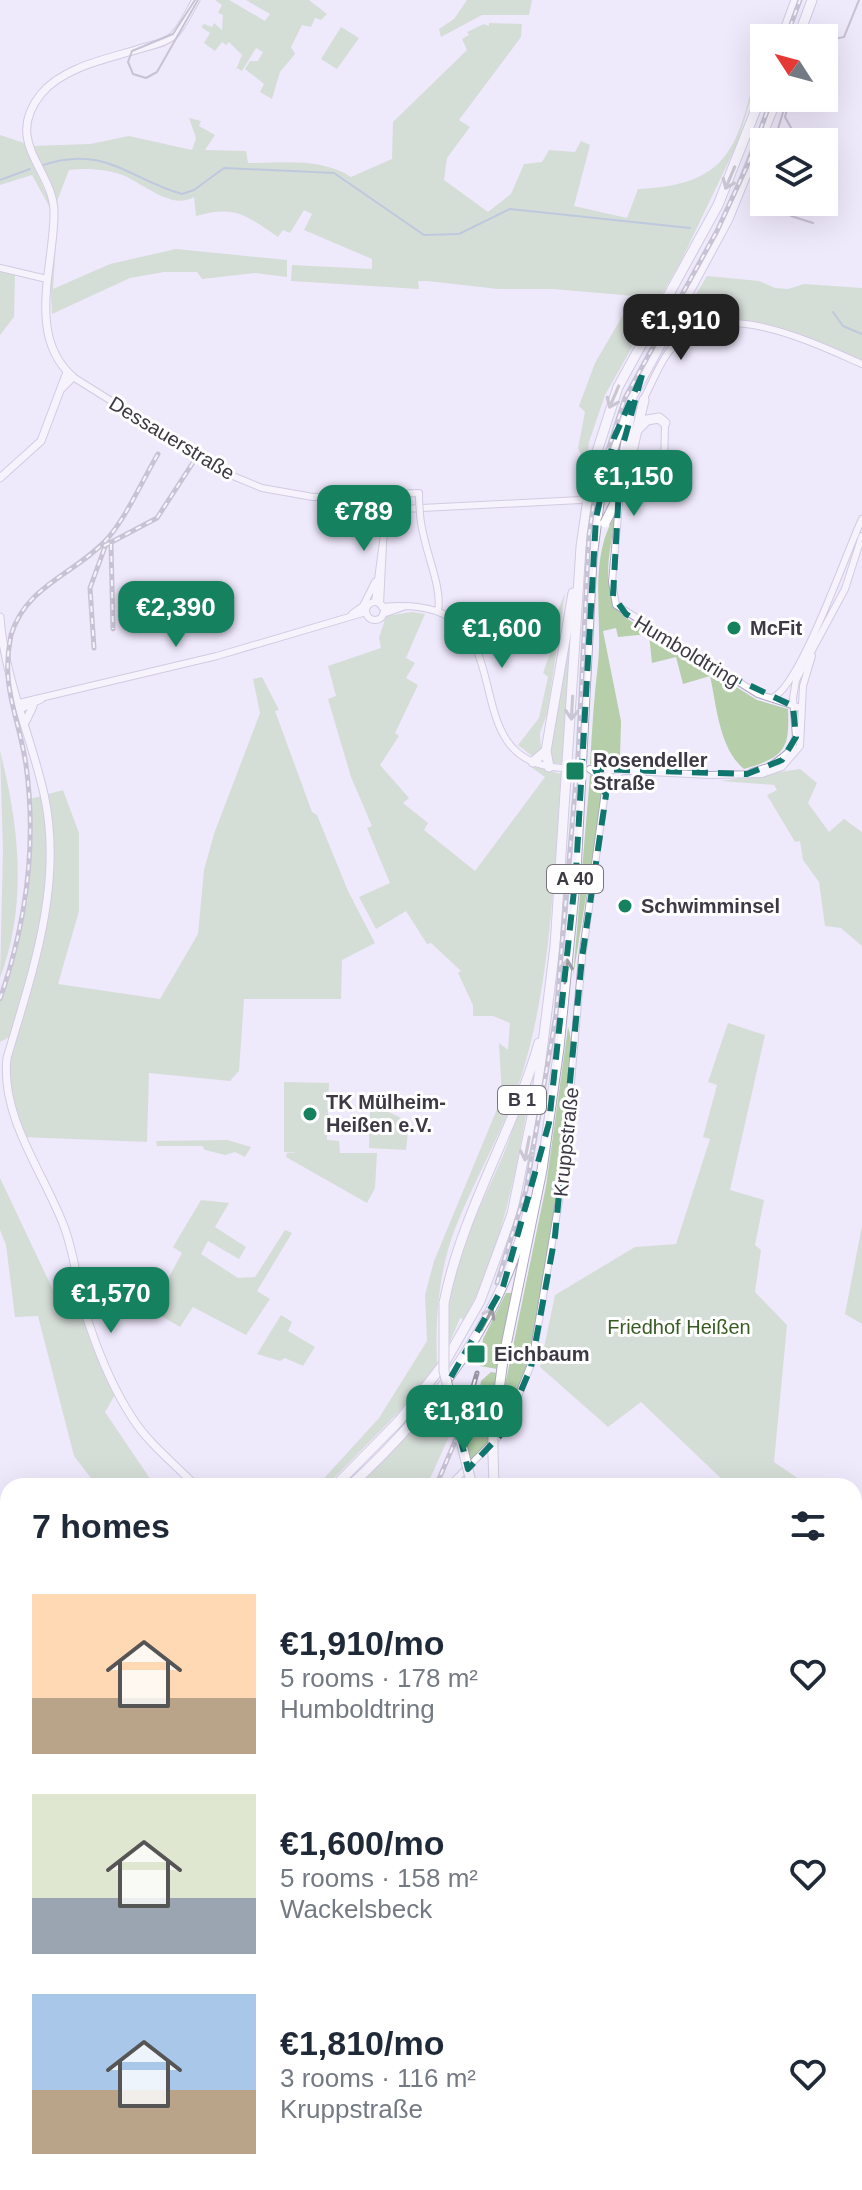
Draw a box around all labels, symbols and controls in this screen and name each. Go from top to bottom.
north arrow [750,24,838,112]
map controls [750,24,838,216]
button: layers [750,128,838,216]
one-way arrow [722,166,737,190]
pin: €1,910 [616,294,746,362]
text: €1,910 [641,305,721,335]
one-way arrow [606,384,621,409]
street label: Dessauerstraße [105,392,239,484]
pin: €1,150 [569,450,699,518]
text: €1,150 [594,461,674,491]
pin: €789 [317,485,411,553]
text: €789 [335,496,393,526]
pin: €2,390 [111,581,241,649]
text: €2,390 [136,592,216,622]
pin: €1,600 [437,602,567,670]
street label: Humboldtring [630,611,744,691]
text: €1,600 [462,613,542,643]
place label: McFit [750,617,803,639]
marker: McFit [725,619,743,637]
one-way arrow [564,694,579,721]
place label: Rosendeller Straße [593,749,708,794]
marker: Rosendeller Straße [564,760,586,782]
road number: A 40 [547,865,603,893]
place label: Schwimminsel [641,895,780,917]
marker: Schwimminsel [616,897,634,915]
one-way arrow [559,958,574,985]
road number: B 1 [498,1086,546,1114]
street label: Kruppstraße [549,1086,583,1198]
place label: TK Mülheim- Heißen e.V. [326,1091,446,1136]
marker: TK Mülheim- Heißen e.V. [301,1105,319,1123]
one-way arrow [519,1136,534,1161]
pin: €1,570 [46,1267,176,1335]
text: €1,570 [71,1278,151,1308]
one-way arrow [480,1307,496,1331]
park label: Friedhof Heißen [607,1316,751,1338]
marker: Eichbaum [465,1343,487,1365]
place label: Eichbaum [494,1343,590,1365]
pin: €1,810 [399,1385,529,1453]
text: €1,810 [424,1396,504,1426]
icon: filters [786,1504,830,1548]
text: 7 homes [32,1507,170,1545]
text: €1,910/mo [280,1624,444,1662]
icon: home [96,1626,192,1722]
icon: heart [786,1652,830,1696]
text: 5 rooms · 178 m² [280,1663,478,1693]
text: Humboldtring [280,1694,435,1724]
text: €1,600/mo [280,1824,444,1862]
icon: home [96,1826,192,1922]
icon: heart [786,1852,830,1896]
text: 5 rooms · 158 m² [280,1863,478,1893]
text: Wackelsbeck [280,1894,432,1924]
text: €1,810/mo [280,2024,444,2062]
icon: home [96,2026,192,2122]
icon: heart [786,2052,830,2096]
text: 3 rooms · 116 m² [280,2063,476,2093]
text: Kruppstraße [280,2094,423,2124]

